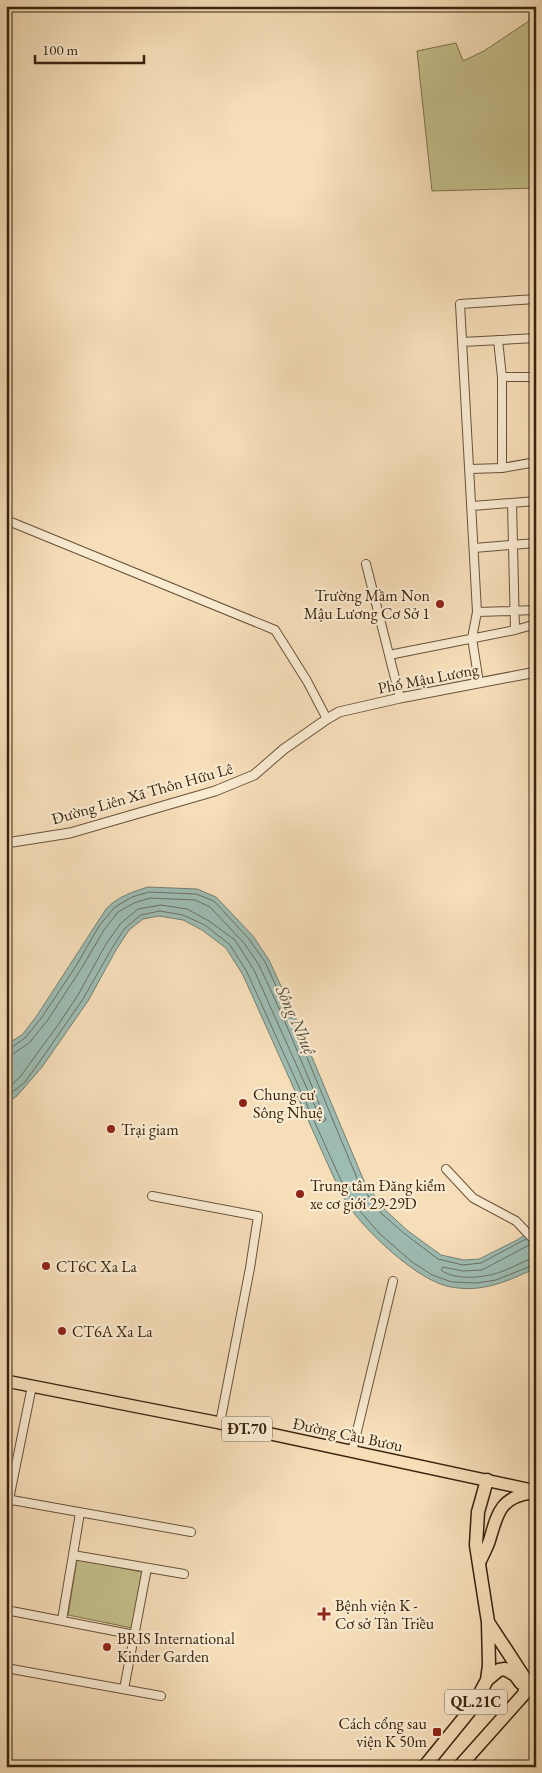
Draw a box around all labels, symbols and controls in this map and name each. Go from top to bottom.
scale bar [35,32,144,64]
text: 100 m [42,40,79,59]
place label: Trường Mầm Non Mậu Lương Cơ Sở 1 [304,585,431,624]
marker: Trường Mầm Non Mậu Lương Cơ Sở 1 [434,598,446,610]
street label: Phố Mậu Lương [376,658,481,699]
street label: Đường Liên Xã Thôn Hữu Lê [49,758,235,829]
water label: Sông Nhuệ [270,981,322,1059]
place label: Chung cư Sông Nhuệ [253,1084,323,1123]
marker: Chung cư Sông Nhuệ [237,1097,249,1109]
place label: Trại giam [121,1119,179,1140]
marker: Trại giam [105,1123,117,1135]
place label: Trung tâm Đăng kiểm xe cơ giới 29-29D [310,1175,446,1214]
marker: Trung tâm Đăng kiểm xe cơ giới 29-29D [294,1188,306,1200]
place label: CT6C Xa La [56,1256,138,1277]
marker: CT6C Xa La [40,1260,52,1272]
place label: CT6A Xa La [72,1321,153,1342]
marker: CT6A Xa La [56,1325,68,1337]
street label: Đường Cầu Bươu [291,1413,405,1457]
road number: ĐT.70 [222,1416,272,1442]
place label: Bệnh viện K - Cơ sở Tân Triều [335,1595,435,1634]
marker: Bệnh viện K - Cơ sở Tân Triều [317,1607,331,1621]
place label: BRIS International Kinder Garden [117,1628,235,1667]
marker: BRIS International Kinder Garden [101,1641,113,1653]
road number: QL.21C [445,1690,507,1714]
place label: Cách cổng sau viện K 50m [339,1713,428,1752]
marker: Cách cổng sau viện K 50m [431,1726,443,1738]

